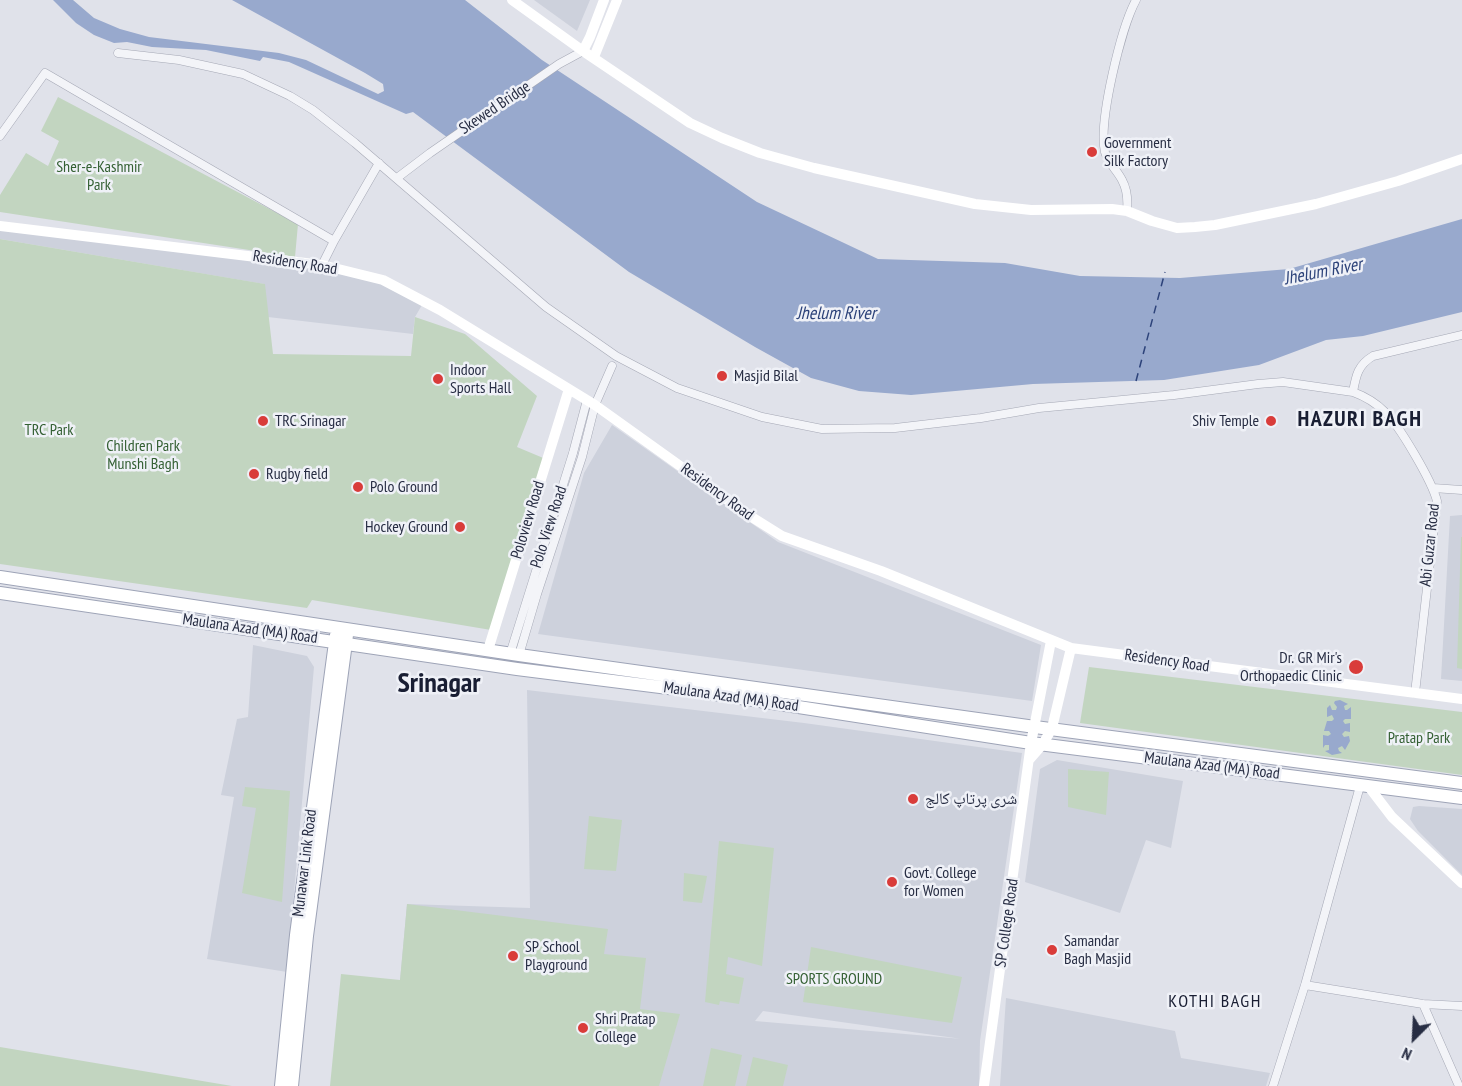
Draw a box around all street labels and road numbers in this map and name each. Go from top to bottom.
street label: Skewed Bridge [456,77,534,139]
street label: Residency Road [251,247,339,279]
street label: Residency Road [677,459,757,525]
street label: Poloview Road [507,479,549,561]
street label: Polo View Road [527,484,571,570]
street label: Abi Guzar Road [1416,503,1444,587]
street label: Maulana Azad (MA) Road [181,610,319,648]
street label: Residency Road [1123,646,1211,676]
street label: Maulana Azad (MA) Road [662,678,800,716]
street label: Maulana Azad (MA) Road [1143,748,1281,784]
street label: Munawar Link Road [289,808,321,918]
street label: SP College Road [991,877,1023,969]

